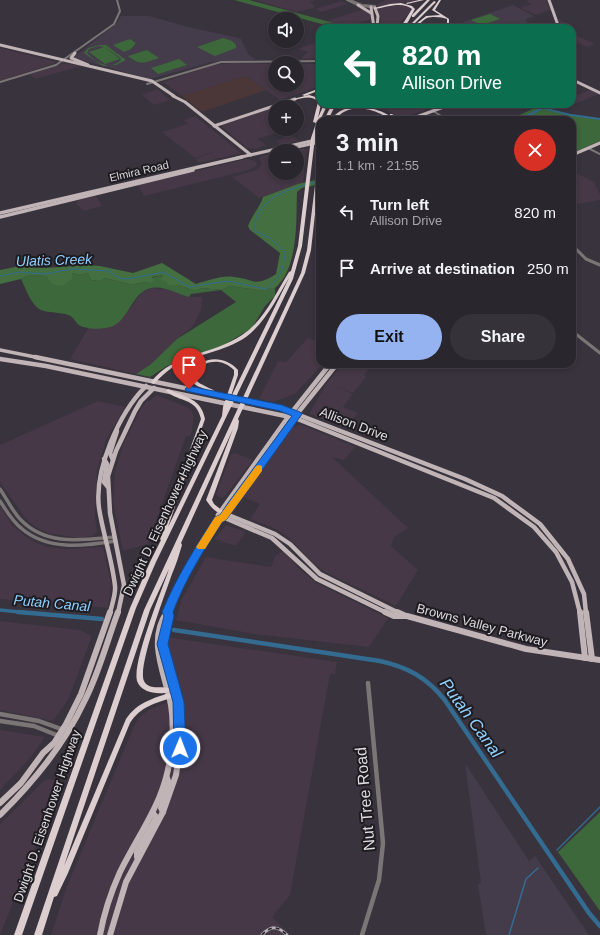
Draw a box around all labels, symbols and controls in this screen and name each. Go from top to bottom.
map controls [268,12,304,180]
button: sound [268,12,304,48]
icon: left [336,40,388,92]
text: 820 m [402,40,481,71]
button: search [268,56,304,92]
text: Allison Drive [402,73,502,93]
button: + [268,100,304,136]
text: 3 min [336,129,399,156]
button: close [514,129,556,171]
button: − [268,144,304,180]
street label: Elmira Road [108,158,170,184]
text: 1.1 km · 21:55 [336,158,419,173]
text: Turn left [370,196,429,213]
icon: left [336,201,358,223]
text: 820 m [514,204,556,221]
text: Allison Drive [370,213,442,228]
water label: Ulatis Creek [16,251,93,269]
icon: arrive [336,257,358,279]
text: Arrive at destination [370,260,515,277]
text: 250 m [527,260,569,277]
button: Exit [336,314,442,360]
button: Share [450,314,556,360]
pin [172,348,206,389]
icon: arrive [178,354,200,376]
street label: Allison Drive [318,404,390,444]
street label: Dwight D. Eisenhower Highway [120,427,210,598]
water label: Putah Canal [13,592,92,614]
street label: Browns Valley Parkway [415,600,550,650]
water label: Putah Canal [436,675,507,762]
street label: Dwight D. Eisenhower Highway [10,727,84,904]
position arrow [159,727,201,769]
street label: Nut Tree Road [352,746,378,852]

